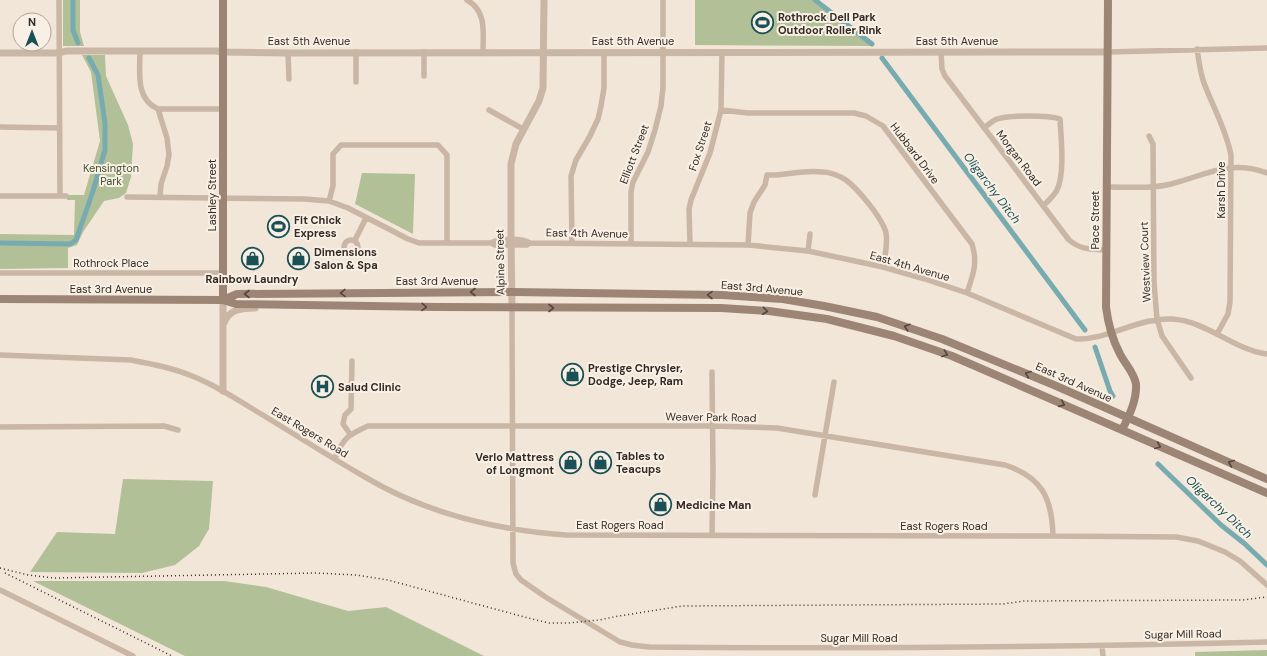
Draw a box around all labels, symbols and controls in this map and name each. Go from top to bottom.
sports icon: Rothrock Dell Park Outdoor Roller Rink [749,10,775,36]
place label: Rothrock Dell Park Outdoor Roller Rink [778,10,882,37]
north arrow [12,12,52,52]
text: N [28,15,36,29]
street label: East 5th Avenue [268,34,350,48]
street label: East 5th Avenue [592,34,674,48]
street label: East 5th Avenue [916,34,998,48]
street label: Fox Street [685,119,715,173]
street label: Hubbard Drive [887,120,943,186]
street label: Elliott Street [616,122,652,186]
street label: Morgan Road [993,127,1045,189]
water label: Oligarchy Ditch [960,149,1024,227]
street label: Lashley Street [205,159,219,231]
park label: Kensington Park [83,161,139,188]
street label: Karsh Drive [1214,161,1228,219]
street label: Pace Street [1088,191,1102,249]
sports icon: Fit Chick Express [266,213,292,239]
place label: Fit Chick Express [294,213,342,240]
street label: Westview Court [1137,221,1153,303]
street label: East 4th Avenue [546,225,628,241]
street label: Alpine Street [492,229,508,295]
shop icon: Dimensions Salon & Spa [285,245,311,271]
place label: Dimensions Salon & Spa [314,245,378,272]
shop icon: Rainbow Laundry [239,246,265,272]
street label: East 4th Avenue [868,248,952,284]
street label: Rothrock Place [73,256,149,270]
place label: Rainbow Laundry [206,272,299,286]
street label: East 3rd Avenue [396,274,478,288]
street label: East 3rd Avenue [720,277,804,299]
street label: East 3rd Avenue [70,282,152,296]
one-way arrow [470,288,476,296]
one-way arrow [340,289,346,298]
one-way arrow [244,290,250,298]
one-way arrow [707,290,713,299]
one-way arrow [421,303,427,311]
one-way arrow [548,304,554,312]
one-way arrow [762,306,768,315]
one-way arrow [904,323,911,331]
one-way arrow [942,349,949,357]
street label: East 3rd Avenue [1034,359,1114,405]
shop icon: Prestige Chrysler, Dodge, Jeep, Ram [560,361,586,387]
place label: Prestige Chrysler, Dodge, Jeep, Ram [588,361,683,388]
one-way arrow [1024,371,1032,379]
hospital icon: Salud Clinic [309,374,335,400]
place label: Salud Clinic [338,380,401,394]
one-way arrow [1058,399,1065,407]
street label: East Rogers Road [269,403,351,461]
street label: Weaver Park Road [665,409,757,425]
one-way arrow [1153,441,1161,449]
shop icon: Tables to Teacups [588,449,614,475]
place label: Tables to Teacups [616,449,665,476]
place label: Verlo Mattress of Longmont [475,450,554,477]
shop icon: Verlo Mattress of Longmont [557,450,583,476]
one-way arrow [1228,460,1236,468]
water label: Oligarchy Ditch [1182,472,1256,542]
shop icon: Medicine Man [648,492,674,518]
place label: Medicine Man [676,498,751,512]
street label: East Rogers Road [576,518,664,532]
street label: East Rogers Road [900,519,988,533]
street label: Sugar Mill Road [1144,626,1222,642]
street label: Sugar Mill Road [820,631,898,645]

